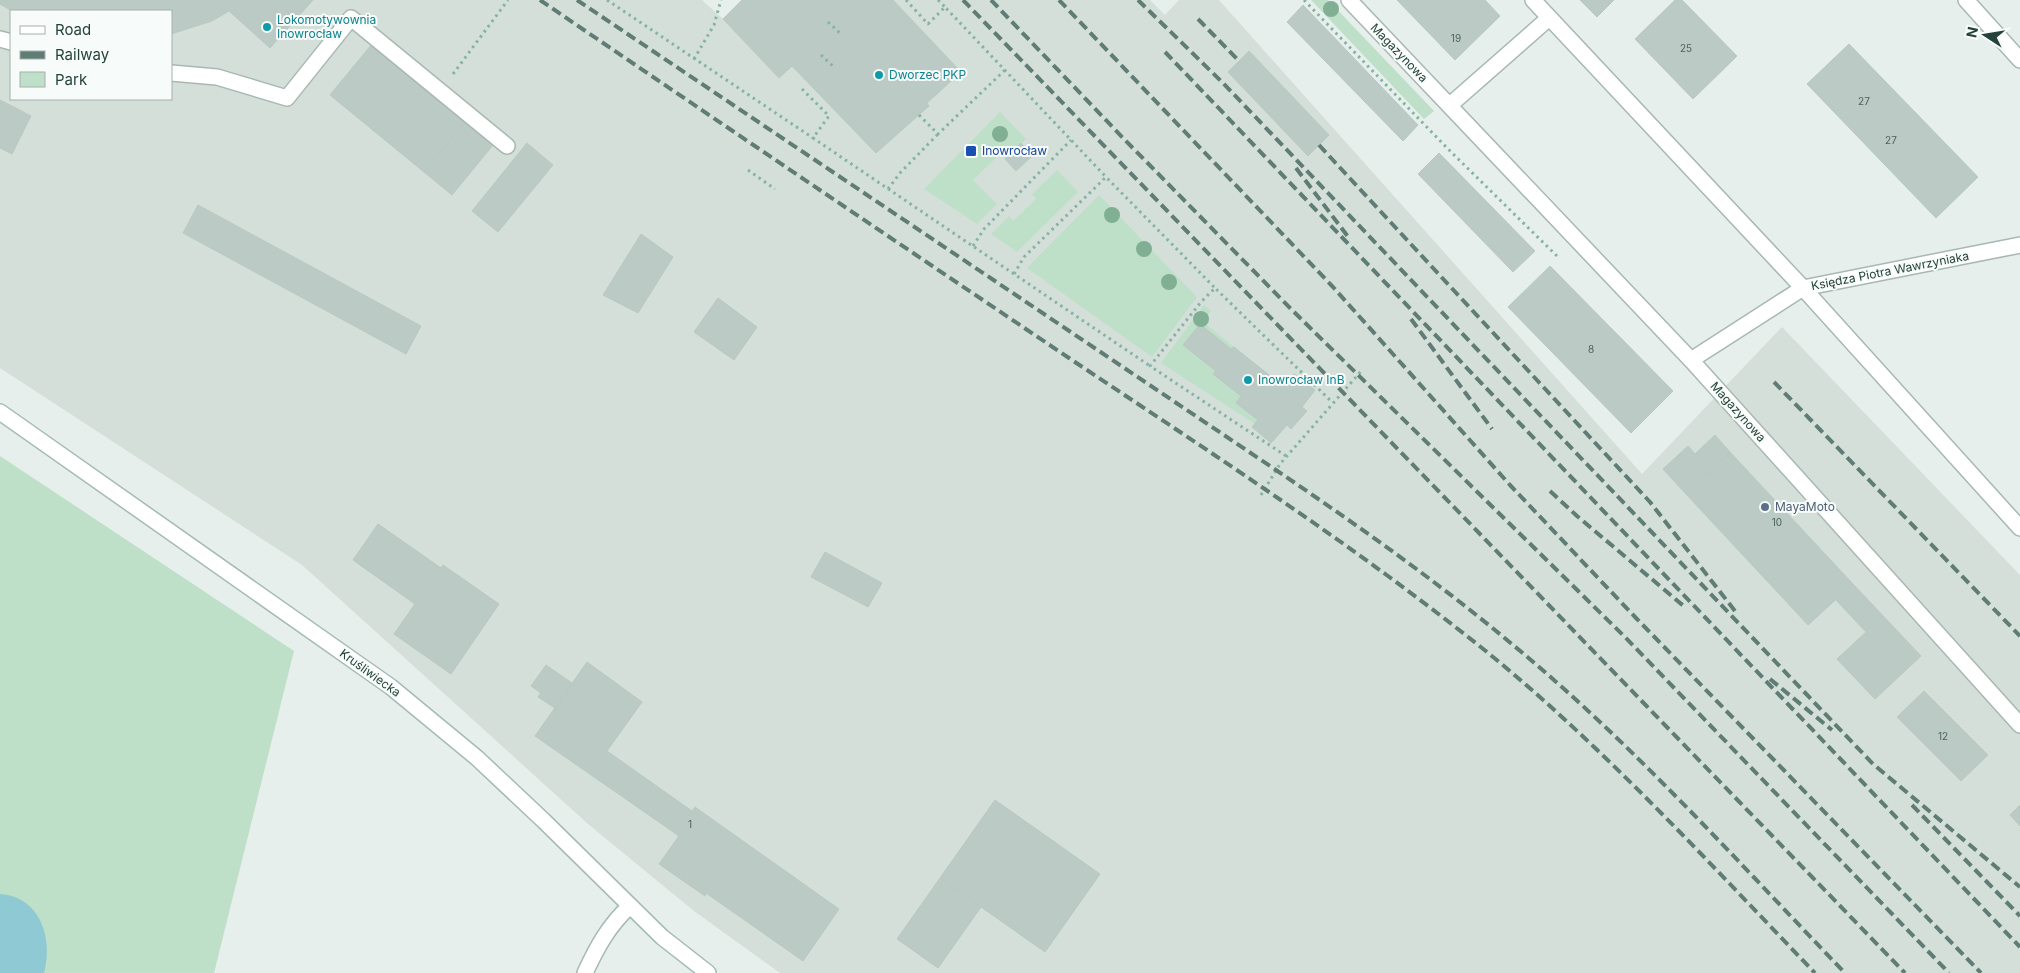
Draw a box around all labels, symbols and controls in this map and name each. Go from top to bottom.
legend [10,10,172,100]
north arrow [1960,10,2010,60]
place label: Lokomotywownia Inowrocław [277,12,376,41]
text: Road [55,20,91,39]
street label: Magazynowa [1368,20,1431,85]
marker: Lokomotywownia Inowrocław [261,21,273,33]
text: N [1962,25,1981,39]
house number: 19 [1451,32,1461,44]
house number: 25 [1680,42,1692,54]
text: Railway [55,45,110,64]
place label: Dworzec PKP [889,67,966,82]
marker: Dworzec PKP [873,69,885,81]
text: Park [55,70,88,89]
house number: 27 [1858,95,1870,107]
house number: 27 [1885,134,1897,146]
place label: Inowrocław [982,143,1047,158]
marker: Inowrocław [964,144,978,158]
street label: Księdza Piotra Wawrzyniaka [1810,248,1970,293]
house number: 8 [1588,343,1594,355]
place label: Inowrocław InB [1258,372,1345,387]
marker: Inowrocław InB [1242,374,1254,386]
street label: Magazynowa [1707,379,1769,445]
place label: MayaMoto [1775,499,1835,514]
marker: MayaMoto [1759,501,1771,513]
house number: 10 [1772,516,1782,528]
street label: Kruśliwiecka [337,645,404,700]
house number: 12 [1938,730,1948,742]
house number: 1 [688,818,692,830]

